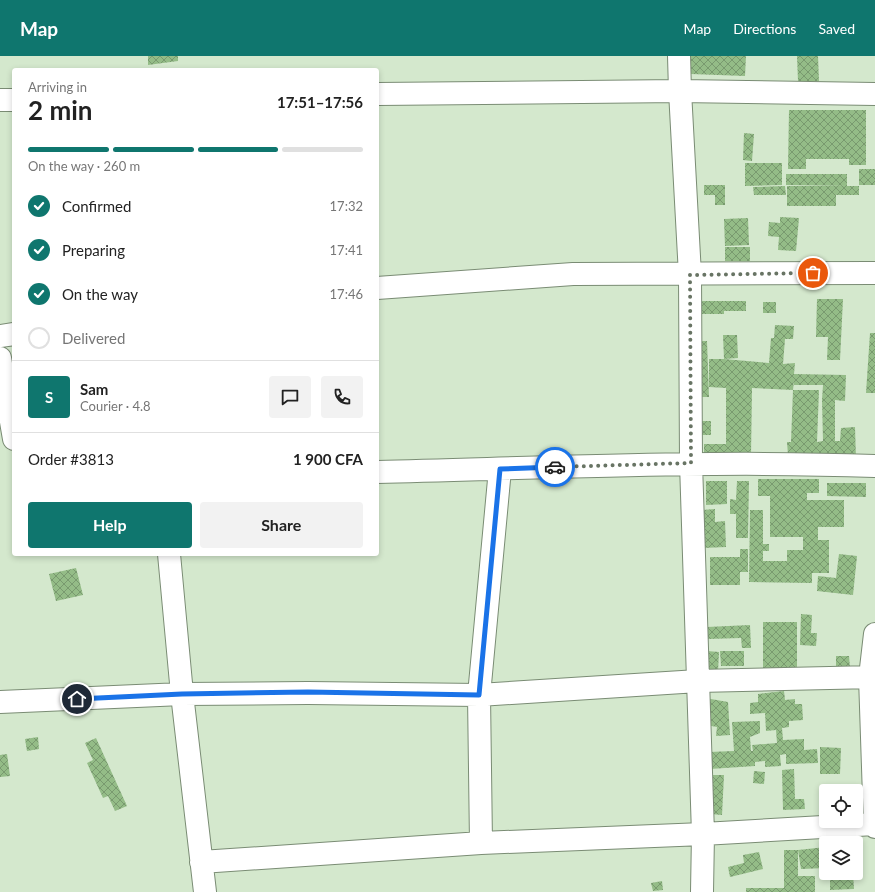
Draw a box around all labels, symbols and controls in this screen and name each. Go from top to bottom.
text: Map [20,17,58,40]
text: Map [684,20,711,37]
text: Directions [733,20,796,37]
text: Saved [818,20,855,37]
text: Arriving in [28,79,87,95]
text: 17:51–17:56 [277,93,363,111]
text: 2 min [28,94,92,126]
text: On the way · 260 m [28,158,140,174]
icon: check [28,195,50,217]
text: Confirmed [62,197,131,215]
text: 17:32 [330,198,363,214]
icon: check [28,239,50,261]
text: Preparing [62,241,125,259]
text: 17:41 [330,242,363,258]
pin [796,256,830,290]
icon: bag [802,262,824,284]
icon: check [28,283,50,305]
text: On the way [62,285,138,303]
text: 17:46 [330,286,363,302]
text: Delivered [62,329,125,347]
button: chat [269,376,311,418]
button: phone [321,376,363,418]
text: Sam [80,380,108,398]
text: S [45,388,53,406]
text: Courier · 4.8 [80,398,151,414]
courier [535,447,575,487]
text: Order #3813 [28,450,114,468]
text: 1 900 CFA [293,450,363,468]
icon: car [544,456,566,478]
button: Help [28,502,192,548]
button: Share [200,502,363,548]
pin [60,682,94,716]
icon: home [66,688,88,710]
map controls [819,784,863,880]
button: locate [819,784,863,828]
button: layers [819,836,863,880]

